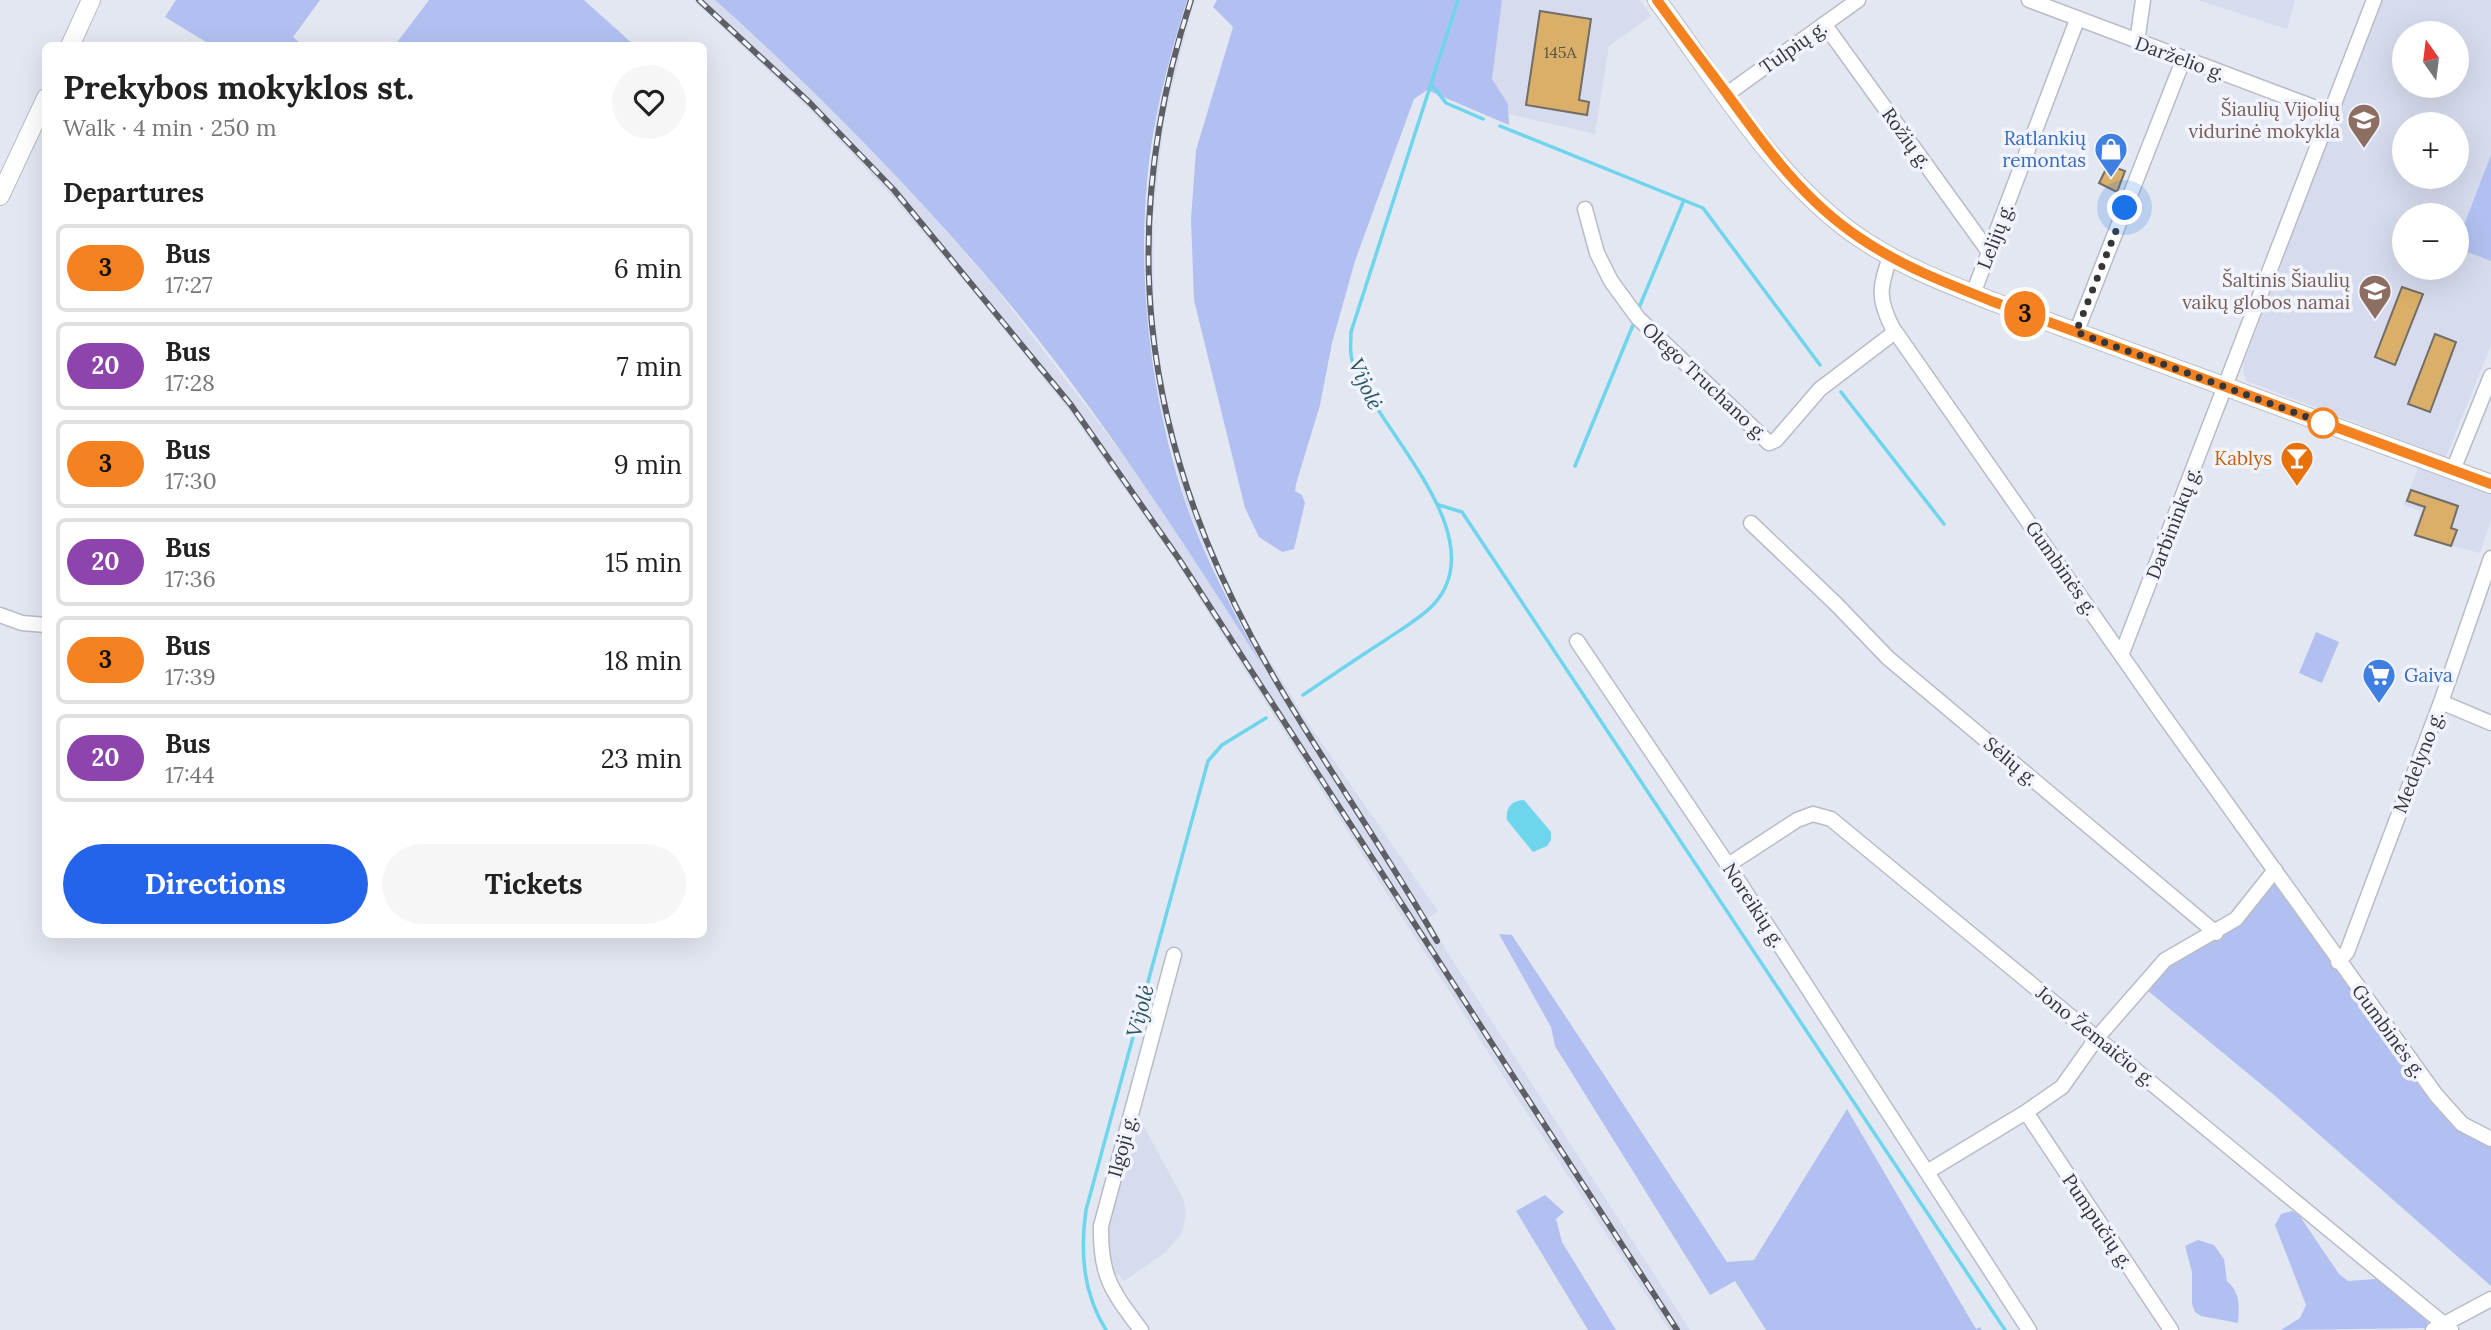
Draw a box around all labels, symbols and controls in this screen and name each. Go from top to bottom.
street label: Tulpių g. [1755,15,1831,79]
north arrow [2392,21,2469,98]
map controls [2392,21,2469,280]
street label: Darželio g. [2132,31,2228,85]
house number: 145A [1543,42,1578,62]
button: heart [612,65,686,139]
text: Prekybos mokyklos st. [63,66,414,108]
place label: Šiaulių Vijolių vidurinė mokykla [2189,97,2341,143]
school or university icon: Šiaulių Vijolių vidurinė mokykla [2345,101,2383,150]
street label: Rožių g. [1877,103,1937,173]
button: + [2392,112,2469,189]
text: Walk · 4 min · 250 m [63,113,276,142]
place label: Ratlankių remontas [2002,126,2087,172]
shop icon: Ratlankių remontas [2092,130,2130,179]
text: Departures [63,176,204,209]
your location [2107,190,2142,225]
street label: Lelijų g. [1972,200,2018,272]
button: − [2392,203,2469,280]
text: Bus [165,237,211,270]
text: 3 [99,252,112,283]
text: 6 min [614,252,682,285]
place label: Šaltinis Šiaulių vaikų globos namai [2182,268,2351,314]
text: 17:27 [165,270,213,299]
school or university icon: Šaltinis Šiaulių vaikų globos namai [2356,272,2394,321]
line badge: 3 [2002,291,2048,337]
text: 3 [2018,298,2032,329]
street label: Olego Truchano g. [1637,317,1773,445]
text: Bus [165,335,211,368]
text: 20 [91,350,120,381]
text: 7 min [617,350,682,383]
water label: Vijolė [1343,354,1389,414]
text: 17:28 [165,368,215,397]
unlabelled marker [2308,408,2338,438]
text: Bus [165,433,211,466]
bar icon: Kablys [2278,439,2316,488]
place label: Kablys [2214,446,2272,470]
text: 3 [99,448,112,479]
text: 9 min [614,448,682,481]
street label: Darbininkų g. [2141,463,2205,583]
text: 17:30 [165,466,217,495]
street label: Gumbinės g. [2021,516,2103,620]
text: Bus [165,531,211,564]
text: 20 [91,546,120,577]
text: 15 min [605,546,682,579]
text: 17:36 [165,564,216,593]
text: Bus [165,629,211,662]
text: 3 [99,644,112,675]
text: 18 min [605,644,682,677]
supermarket icon: Gaiva [2360,656,2398,705]
text: 17:39 [165,662,216,691]
place label: Gaiva [2404,663,2453,687]
street label: Medelyno g. [2388,708,2448,816]
text: Bus [165,727,211,760]
street label: Sėlių g. [1979,732,2043,790]
text: 20 [91,742,120,773]
text: 23 min [601,742,682,775]
text: 17:44 [165,760,215,789]
button: Directions [63,844,368,924]
button: Tickets [382,844,686,924]
street label: Noreikių g. [1718,858,1790,952]
street label: Gumbinės g. [2347,979,2431,1083]
street label: Jono Žemaičio g. [2031,980,2160,1091]
water label: Vijolė [1120,982,1160,1040]
street label: Ilgoji g. [1102,1112,1142,1180]
street label: Pumpučių g. [2057,1169,2139,1273]

